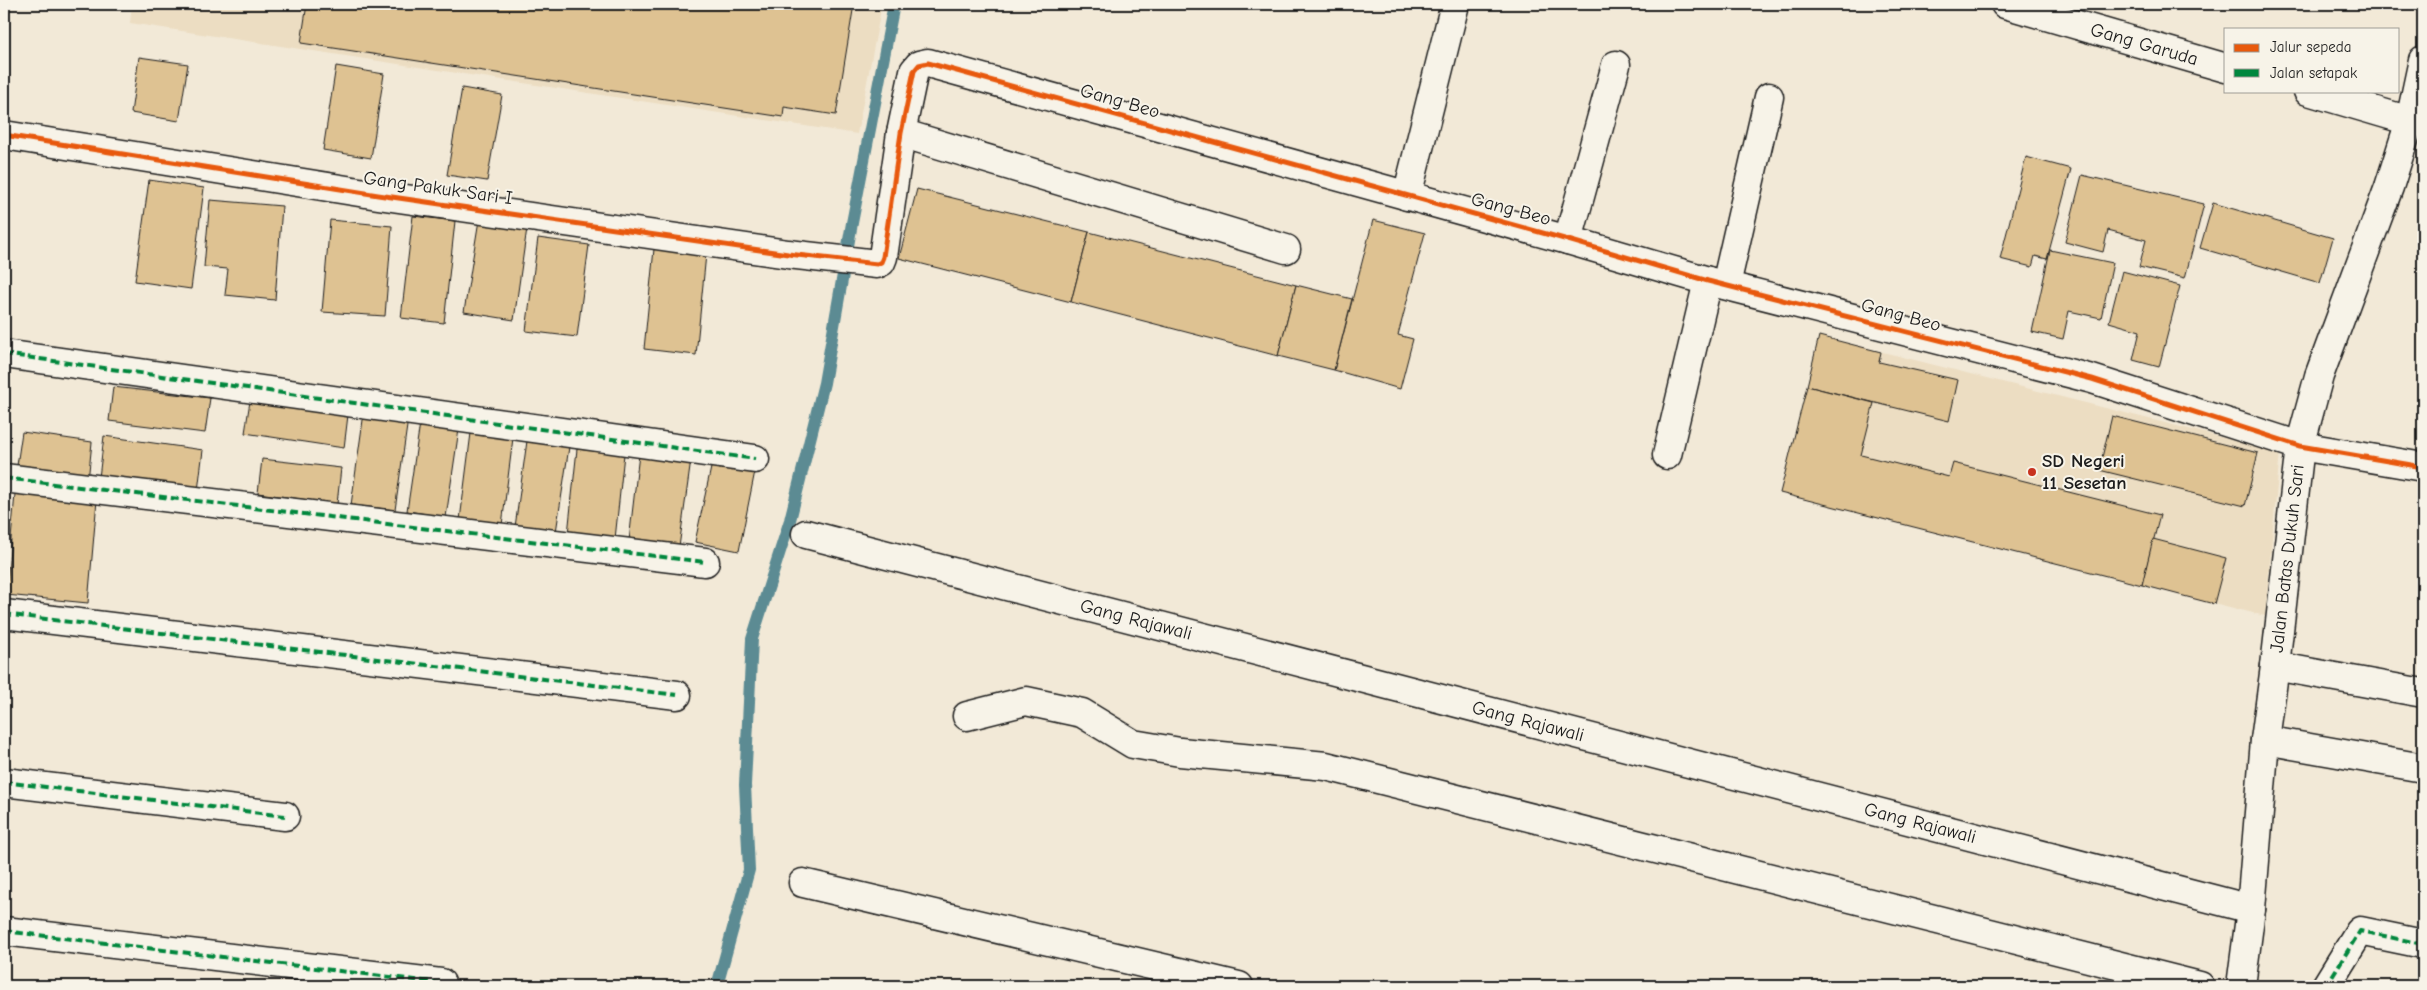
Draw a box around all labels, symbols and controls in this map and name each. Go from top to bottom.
street label: Gang Garuda [2088,18,2201,70]
legend [2224,28,2400,92]
text: Jalur sepeda [2270,38,2351,56]
text: Jalan setapak [2270,64,2358,82]
street label: Gang Beo [1078,79,1162,123]
street label: Gang Pakuk Sari I [362,167,514,209]
street label: Gang Beo [1469,188,1553,230]
street label: Gang Beo [1859,294,1943,336]
place label: SD Negeri 11 Sesetan [2042,450,2127,494]
street label: Jalan Batas Dukuh Sari [2266,463,2309,654]
marker: SD Negeri 11 Sesetan [2026,466,2038,478]
street label: Gang Rajawali [1078,595,1194,645]
street label: Gang Rajawali [1470,696,1586,746]
street label: Gang Rajawali [1862,798,1978,848]

